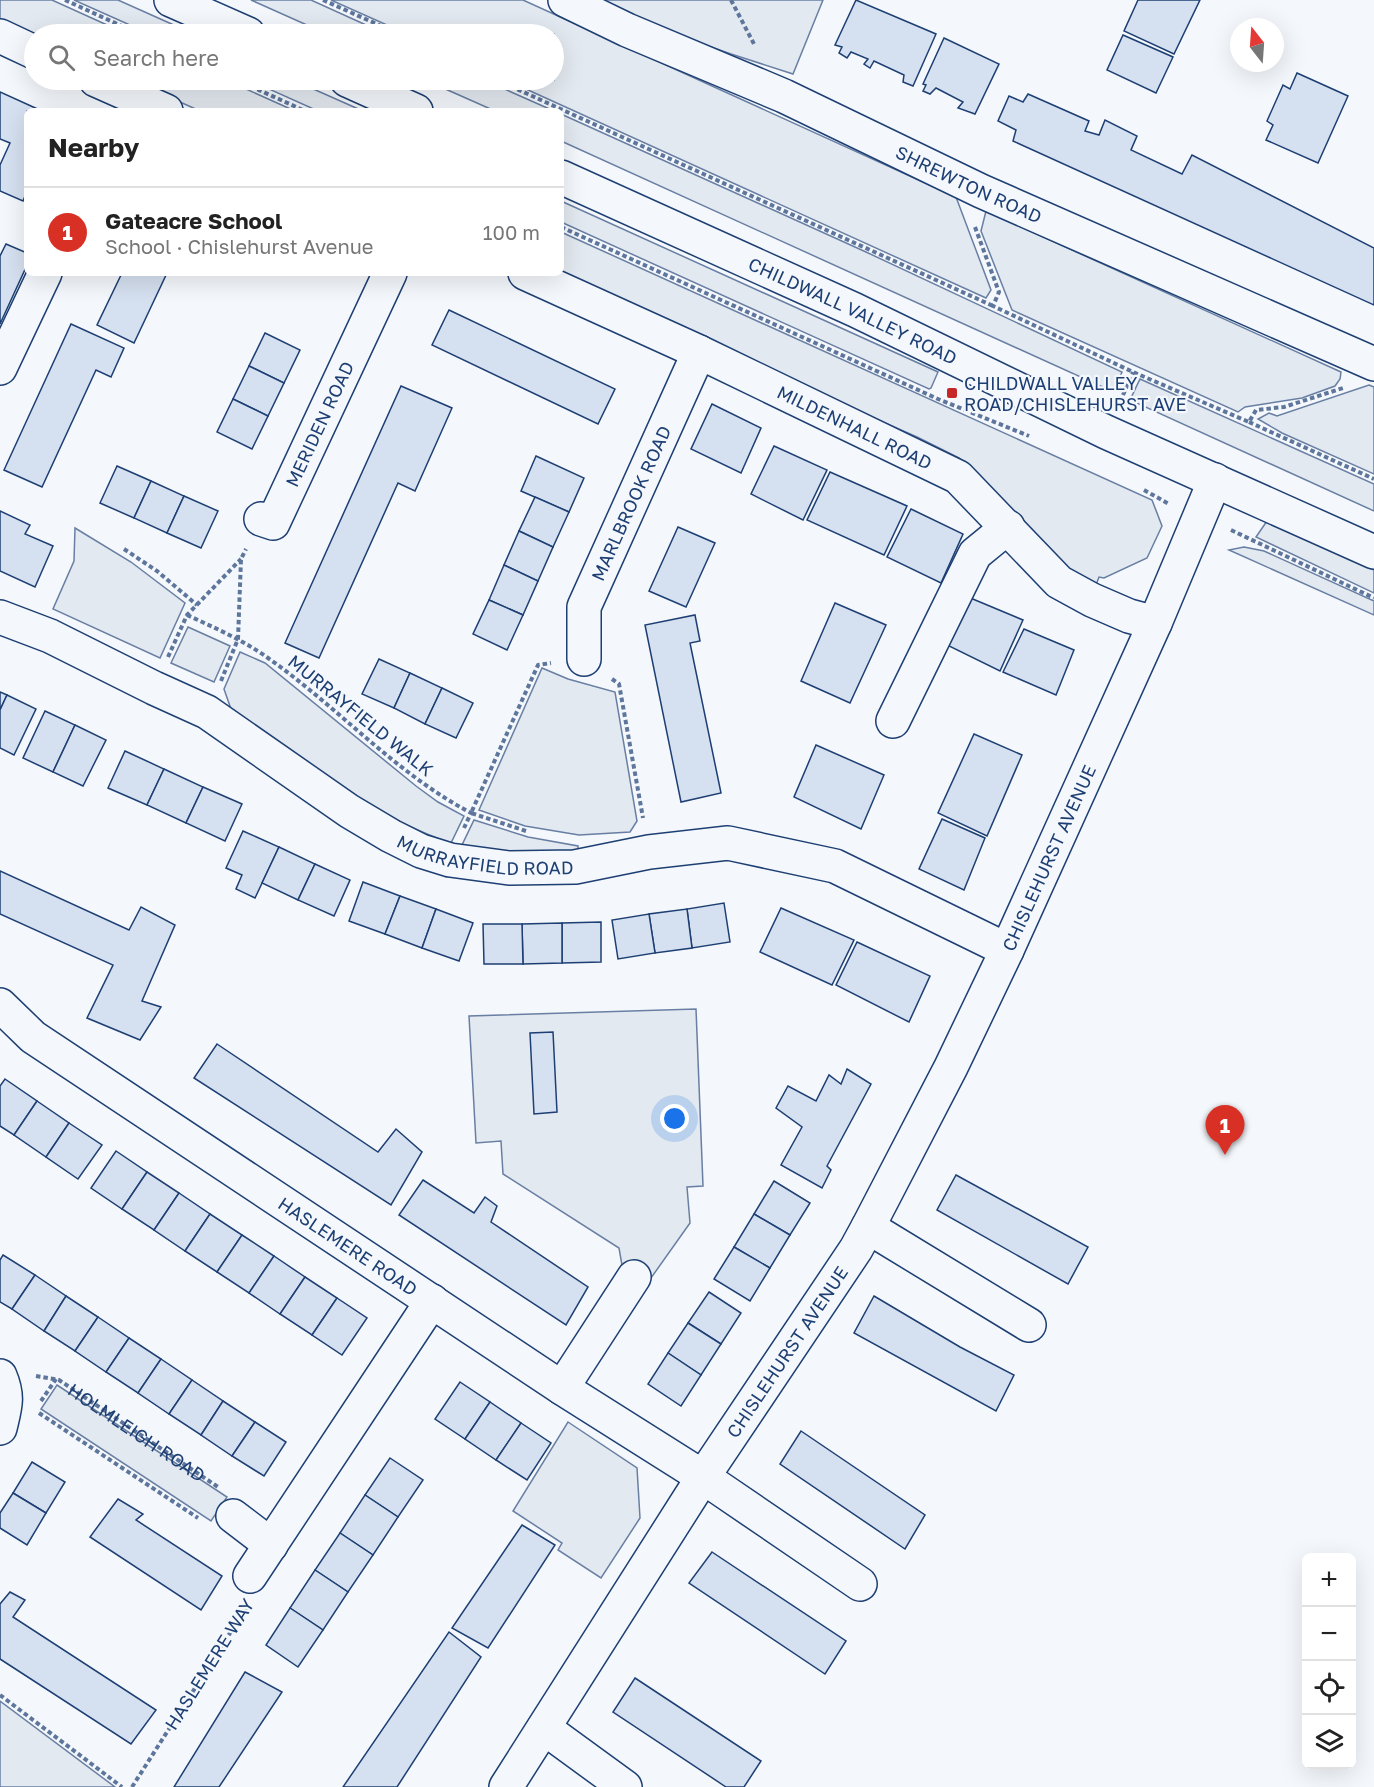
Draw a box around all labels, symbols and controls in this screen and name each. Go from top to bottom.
north arrow [1230,18,1284,72]
search box [24,24,564,90]
icon: search [45,41,78,74]
text: Search here [93,44,219,71]
text: Nearby [48,132,139,163]
street label: SHREWTON ROAD [892,141,1045,227]
text: Gateacre School [105,207,282,234]
text: 1 [62,220,73,244]
text: 100 m [483,220,540,244]
text: School · Chislehurst Avenue [105,234,373,258]
street label: CHILDWALL VALLEY ROAD [745,252,961,369]
street label: MERIDEN ROAD [281,358,358,490]
place label: CHILDWALL VALLEY ROAD/CHISLEHURST AVE [964,372,1186,415]
street label: MILDENHALL ROAD [774,380,936,474]
marker: CHILDWALL VALLEY ROAD/CHISLEHURST AVE [945,386,959,400]
street label: MARLBROOK ROAD [586,422,675,584]
street label: MURRAYFIELD WALK [284,650,438,780]
street label: CHISLEHURST AVENUE [997,761,1100,954]
street label: MURRAYFIELD ROAD [394,830,574,879]
your location [660,1104,689,1133]
pin: 1 [1206,1106,1244,1155]
street label: HASLEMERE ROAD [274,1192,422,1300]
street label: CHISLEHURST AVENUE [722,1262,852,1442]
street label: HOLMLEIGH ROAD [64,1378,209,1486]
map controls [1302,1553,1356,1769]
button: + [1302,1553,1356,1607]
street label: HASLEMERE WAY [160,1594,258,1734]
button: − [1302,1607,1356,1661]
button: locate [1302,1661,1356,1715]
button: layers [1302,1715,1356,1769]

